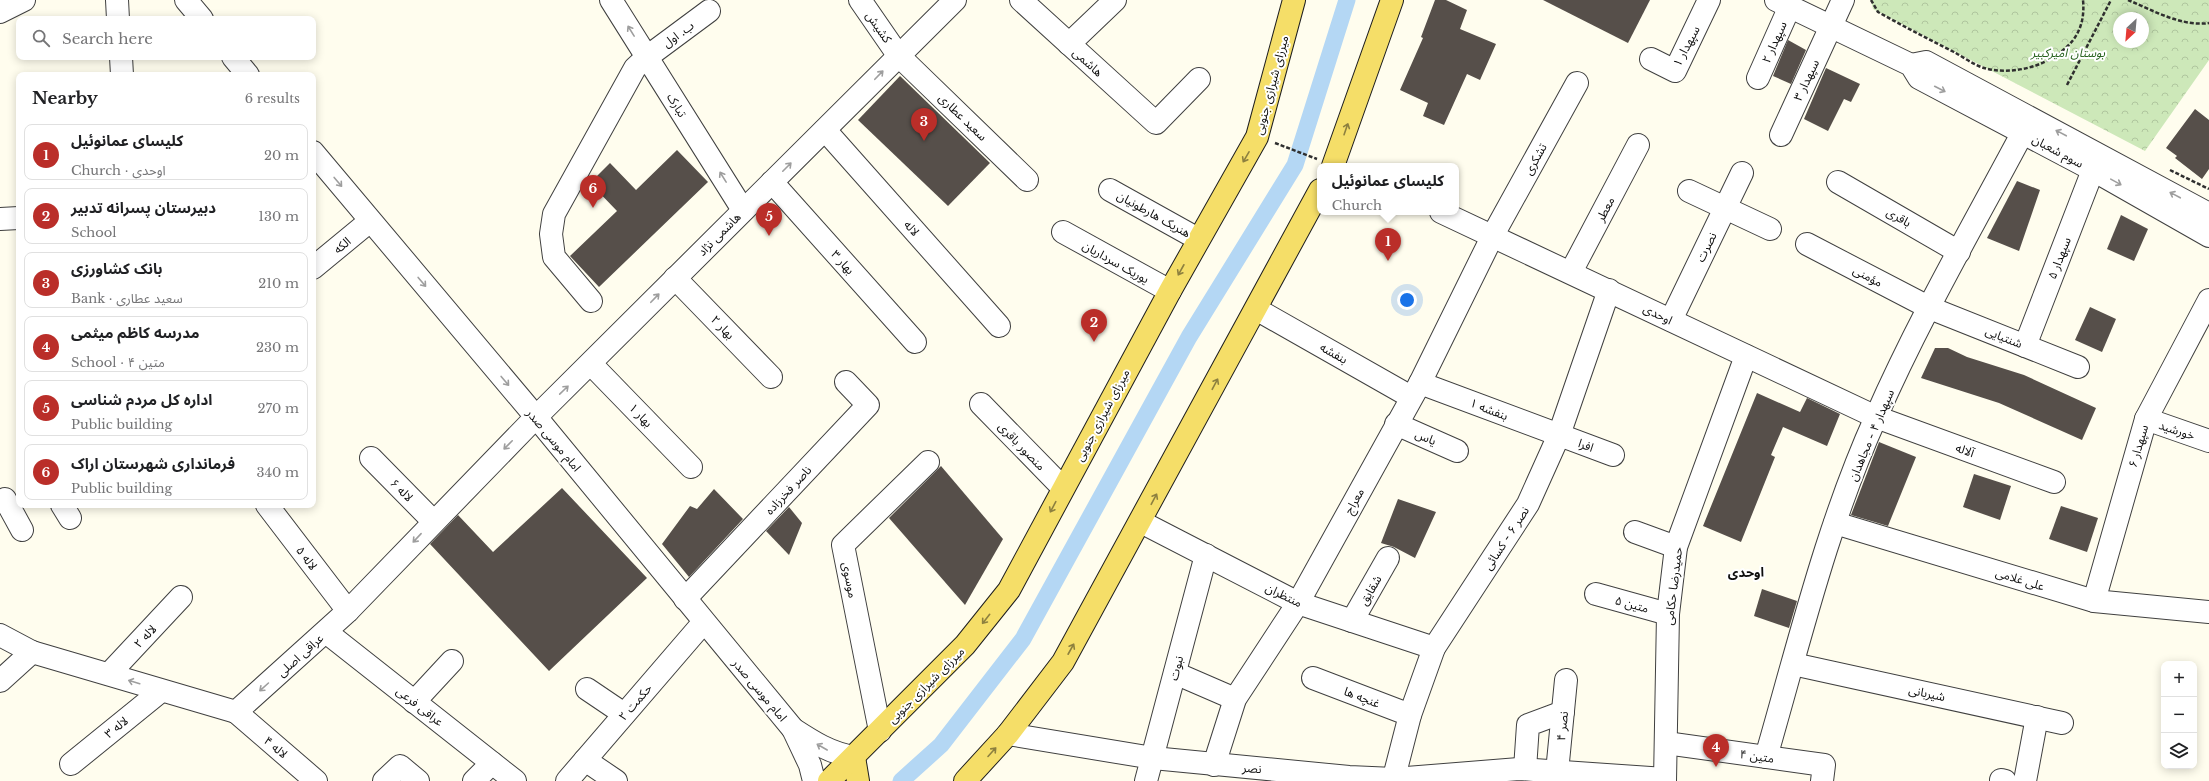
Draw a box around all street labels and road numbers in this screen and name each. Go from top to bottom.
street label: کشیش [863,8,896,46]
street label: ب. اول [659,18,697,51]
street label: سپهدار ۲ [1758,19,1791,66]
street label: سپهدار ۱ [1669,23,1704,69]
street label: میرزای شیرازی جنوبی [1251,34,1292,136]
street label: هاشمی [1070,45,1106,80]
street label: سپهدار ۳ [1790,57,1823,104]
street label: تبارک [664,90,690,120]
street label: سعید عطاری [936,90,990,144]
street label: سوم شعبان [2029,131,2086,172]
street label: تشکری [1520,140,1550,177]
street label: هنریک هارطونیان [1115,188,1193,240]
street label: معطر [1592,194,1618,225]
street label: باقری [1884,204,1914,230]
street label: هاشمی نژاد [694,209,744,259]
street label: لاله [901,217,923,239]
street label: نصرت [1692,230,1720,264]
street label: الکه [330,233,354,257]
street label: سپهدار ۵ [2044,235,2075,282]
street label: یوریک سرداریان [1080,238,1152,287]
street label: بهار ۳ [828,247,858,277]
street label: مؤمنی [1851,262,1885,290]
street label: اوحدی [1641,301,1675,328]
street label: بهار ۲ [708,312,738,342]
street label: شنتیایی [1983,323,2025,351]
street label: بنفشه [1318,339,1350,367]
street label: میرزای شیرازی جنوبی [1071,366,1133,464]
street label: سپهدار ۴ - مجاهدان [1845,387,1898,484]
street label: بنفشه ۱ [1468,395,1510,423]
street label: بهار ۱ [626,400,656,430]
street label: امام موسی صدر [521,405,585,476]
street label: خورشید [2157,417,2197,443]
street label: منصور باقری [995,419,1049,473]
street label: سپهدار ۶ [2125,423,2152,469]
street label: یاس [1413,426,1439,448]
street label: افرا [1576,435,1596,455]
street label: آلاله [1954,440,1977,460]
street label: ناصر فخرزاده [762,463,814,517]
street label: لاله ۶ [387,475,417,505]
street label: معراج [1341,485,1369,518]
street label: نصر ۶ - کسائی [1480,503,1532,573]
street label: لاله ۵ [293,543,321,573]
street label: حمیدرضا حکامی [1661,546,1685,626]
street label: موسوی [839,561,861,599]
street label: علی غلامی [1994,564,2046,594]
street label: شقایق [1355,572,1385,608]
street label: منتظران [1263,580,1305,610]
street label: متین ۵ [1613,592,1651,616]
street label: لاله ۲ [131,621,159,651]
street label: عراقی اصلی [274,630,326,680]
street label: میرزای شیرازی جنوبی [885,644,967,726]
street label: نبوت [1166,654,1186,682]
street label: امام موسی صدر [727,655,791,726]
street label: حکمت ۲ [615,681,655,723]
street label: شیربانی [1907,682,1947,704]
street label: عراقی فرعی [393,683,447,729]
street label: غنچه ها [1341,683,1382,712]
street label: نصر ۴ [1553,710,1571,742]
street label: لاله ۳ [101,713,131,741]
street label: لاله ۴ [261,733,291,761]
street label: متین ۴ [1739,746,1775,766]
street label: نصر [1241,760,1262,776]

